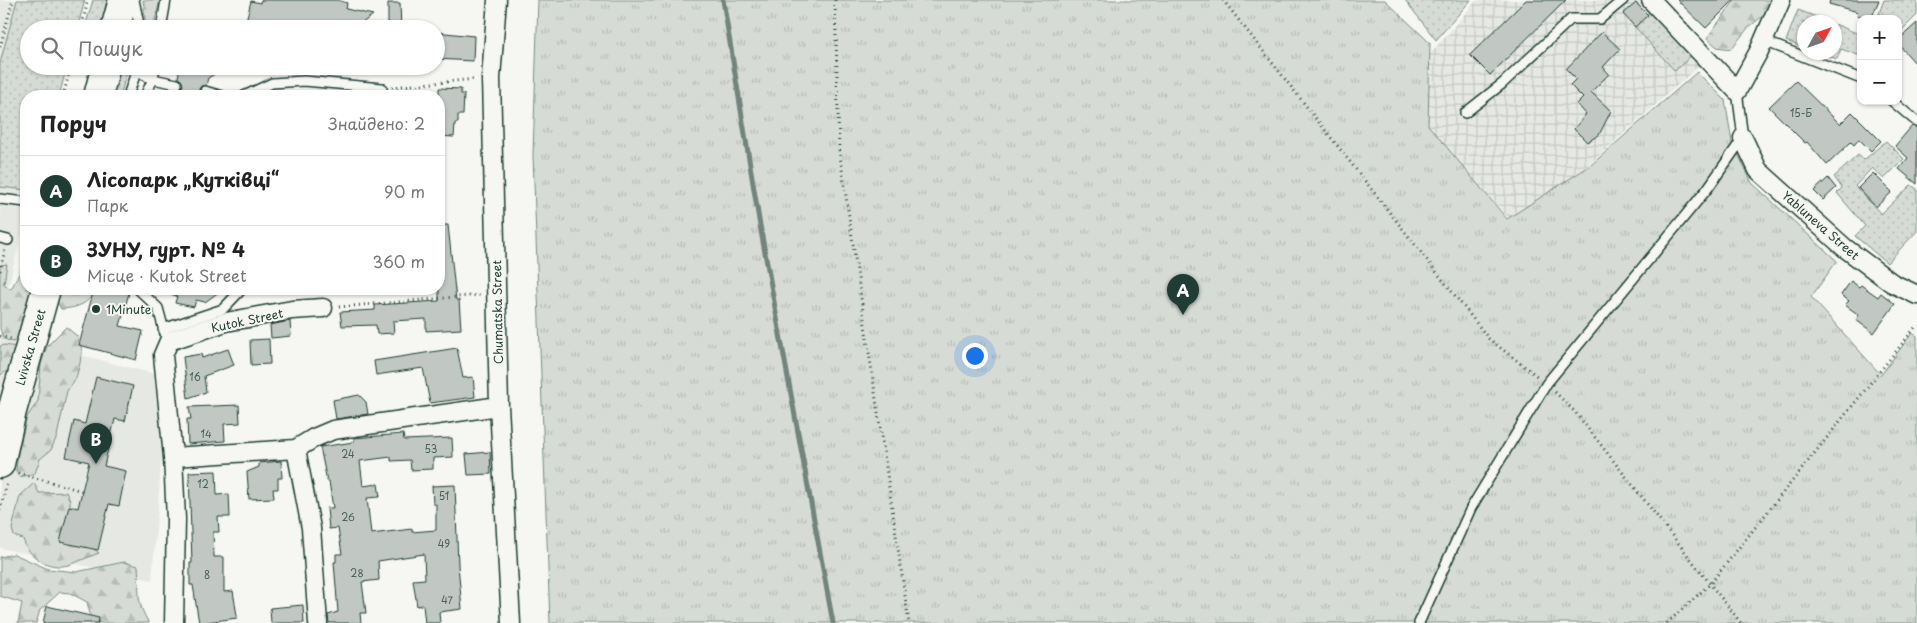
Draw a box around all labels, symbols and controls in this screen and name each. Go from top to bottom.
north arrow [1797,15,1842,60]
map controls [1857,15,1902,105]
button: + [1857,15,1902,60]
search box [20,20,445,75]
icon: search [38,34,66,62]
text: Пошук [78,34,143,62]
button: − [1857,60,1902,105]
house number: 15-Б [1790,105,1813,120]
text: Поруч [40,107,107,139]
text: Знайдено: 2 [328,111,425,135]
text: Лісопарк „Кутківці“ [87,165,279,193]
text: A [50,179,62,203]
text: 90 m [384,179,425,203]
street label: Yabluneva Street [1778,186,1864,264]
text: Парк [87,193,128,217]
text: ЗУНУ, гурт. № 4 [87,235,245,263]
text: B [51,249,61,273]
text: 360 m [373,249,425,273]
street label: Chumatska Street [487,259,507,364]
text: Місце · Kutok Street [87,263,247,287]
pin: A [1167,274,1199,315]
place label: 1Minute [106,300,152,318]
marker: 1Minute [90,303,102,315]
street label: Kutok Street [209,304,285,336]
street label: Lvivska Street [11,306,50,387]
your location [962,343,988,369]
house number: 16 [189,369,201,384]
pin: B [80,423,112,464]
house number: 14 [200,426,212,441]
house number: 53 [425,441,437,456]
house number: 24 [341,446,355,461]
house number: 12 [197,476,209,491]
house number: 51 [439,488,449,503]
house number: 26 [341,509,355,524]
house number: 49 [438,536,450,551]
house number: 28 [350,565,364,580]
house number: 8 [204,567,210,582]
house number: 47 [441,592,454,607]

